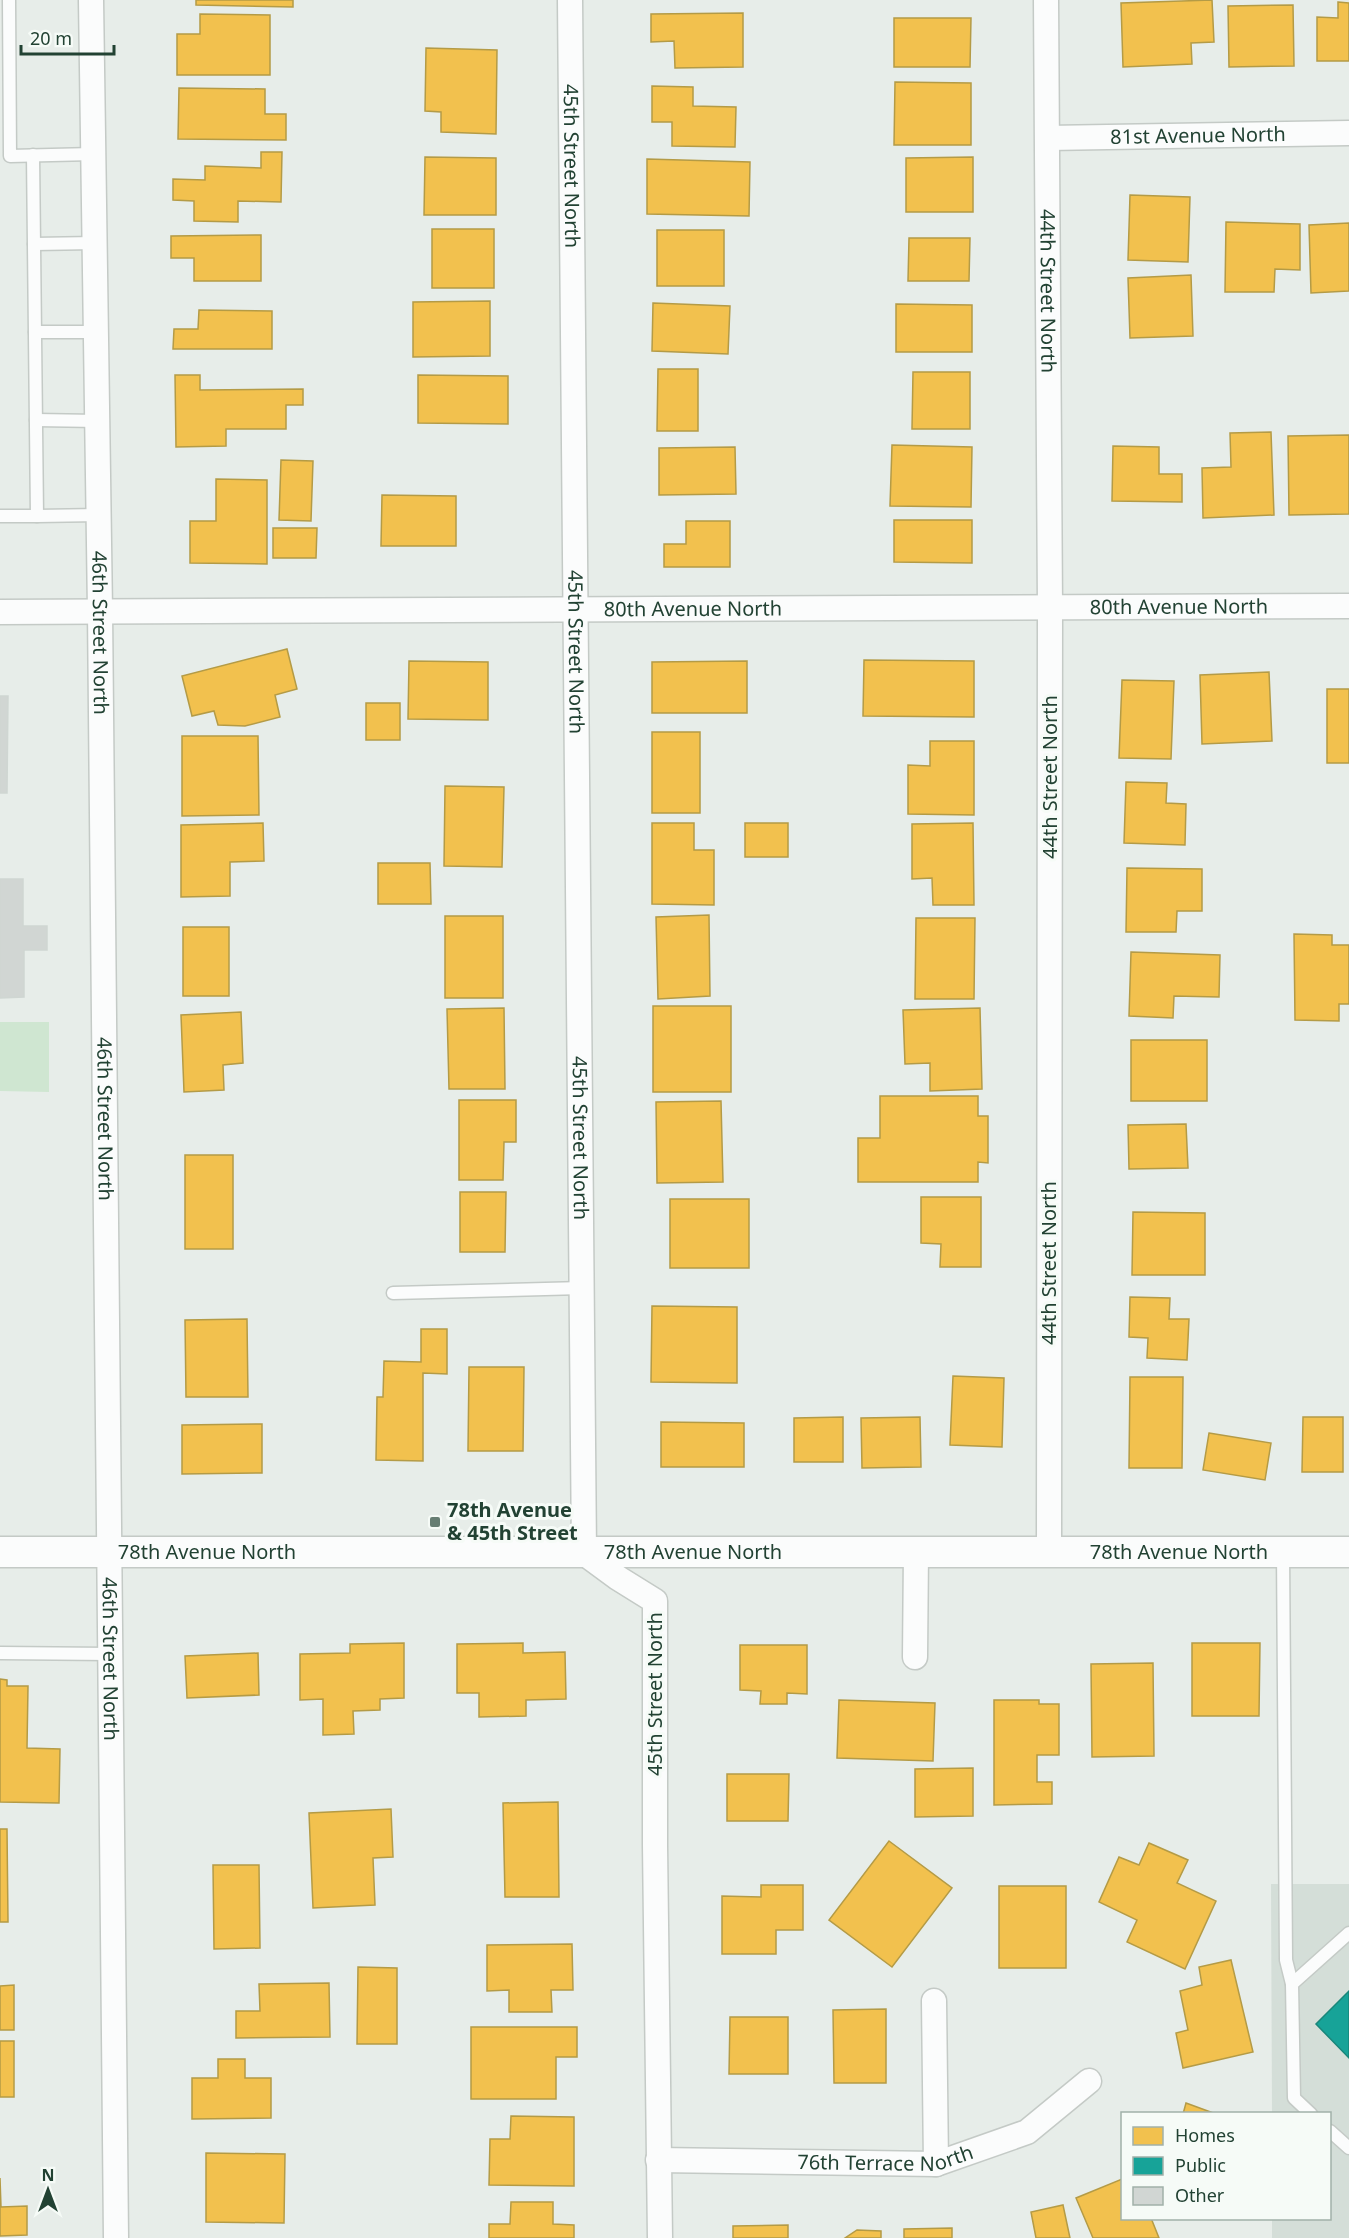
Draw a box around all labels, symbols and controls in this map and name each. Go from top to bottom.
scale bar [21,18,114,56]
text: 20 m [30,26,72,50]
street label: 45th Street North [558,84,586,248]
street label: 81st Avenue North [1110,120,1286,150]
street label: 44th Street North [1034,209,1062,373]
street label: 46th Street North [86,551,115,715]
street label: 45th Street North [562,570,591,734]
street label: 80th Avenue North [1090,592,1268,620]
street label: 80th Avenue North [604,595,782,622]
street label: 44th Street North [1036,695,1063,859]
street label: 46th Street North [91,1037,120,1201]
street label: 45th Street North [567,1056,595,1220]
street label: 44th Street North [1035,1181,1062,1345]
place label: 78th Avenue & 45th Street [447,1496,578,1546]
marker: 78th Avenue & 45th Street [428,1515,442,1529]
street label: 78th Avenue North [118,1538,296,1565]
street label: 78th Avenue North [604,1538,782,1565]
street label: 78th Avenue North [1090,1538,1268,1565]
street label: 46th Street North [96,1577,125,1741]
street label: 45th Street North [641,1612,668,1776]
legend [1121,2112,1331,2220]
text: Homes [1175,2123,1235,2147]
street label: 76th Terrace North [797,2138,977,2177]
text: Public [1175,2153,1226,2177]
north arrow [18,2160,78,2220]
text: N [41,2164,55,2186]
text: Other [1175,2183,1225,2207]

